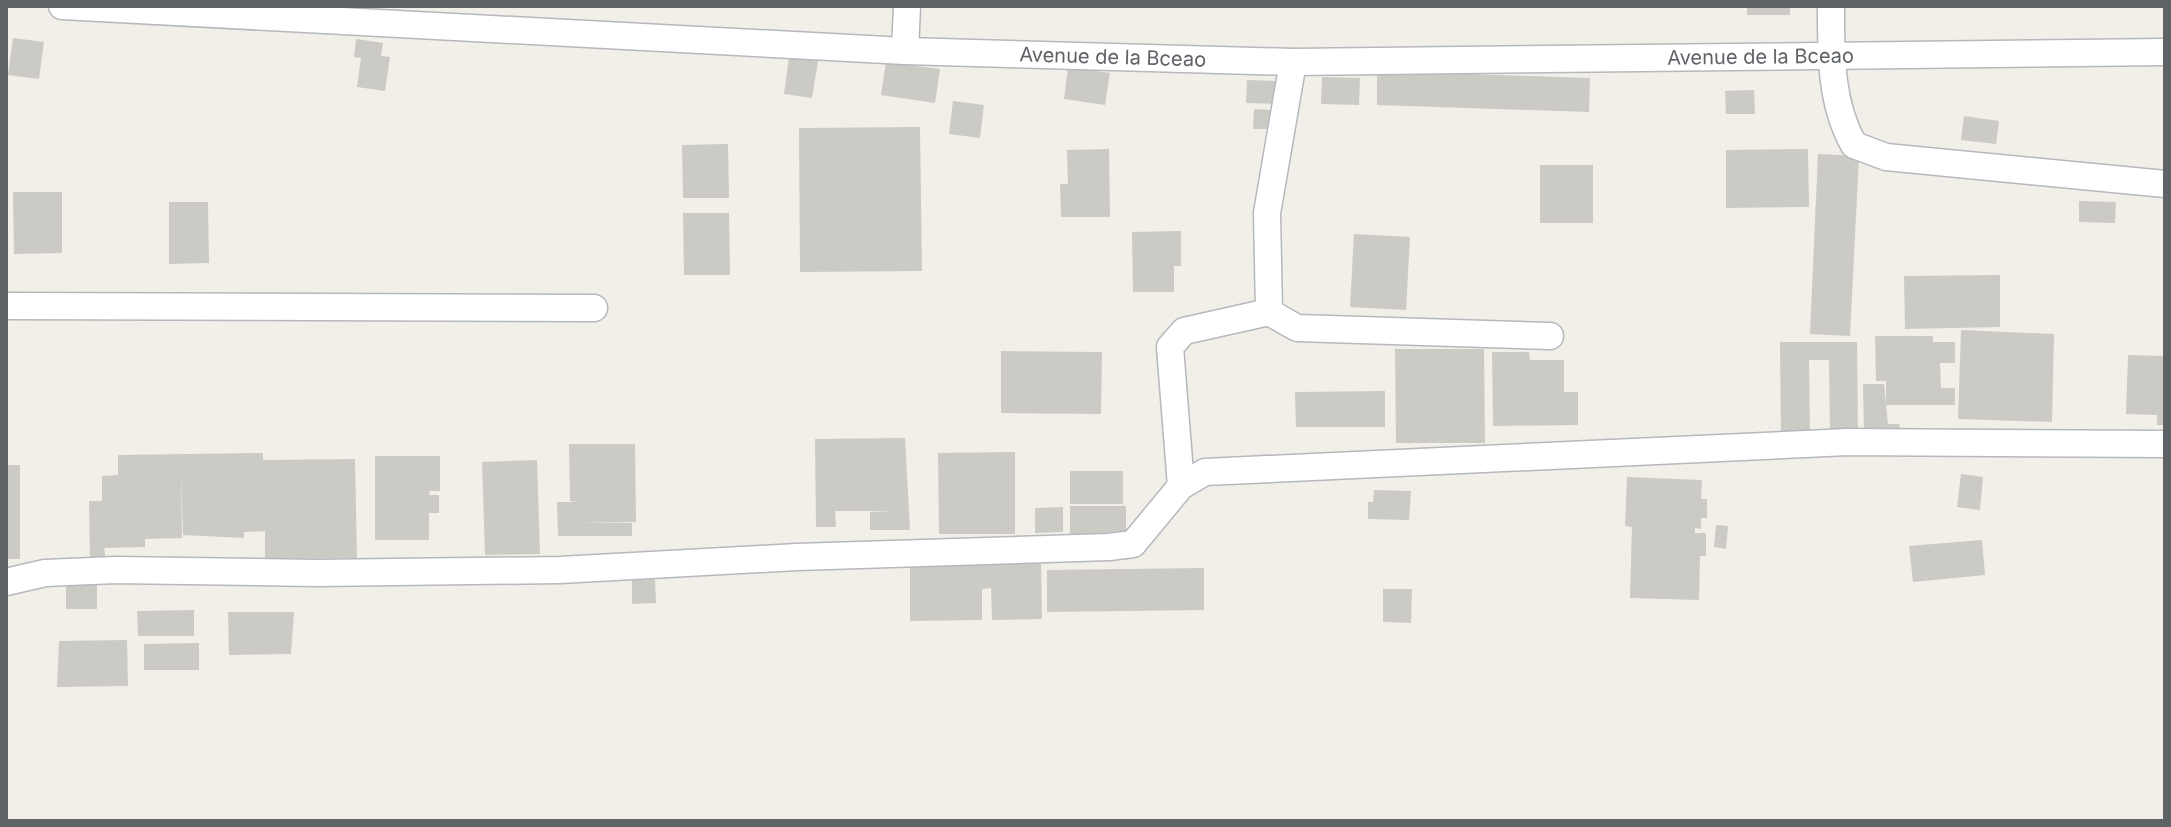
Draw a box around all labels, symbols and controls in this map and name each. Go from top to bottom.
street label: Avenue de la Bceao [1019,42,1206,72]
street label: Avenue de la Bceao [1667,44,1854,70]

